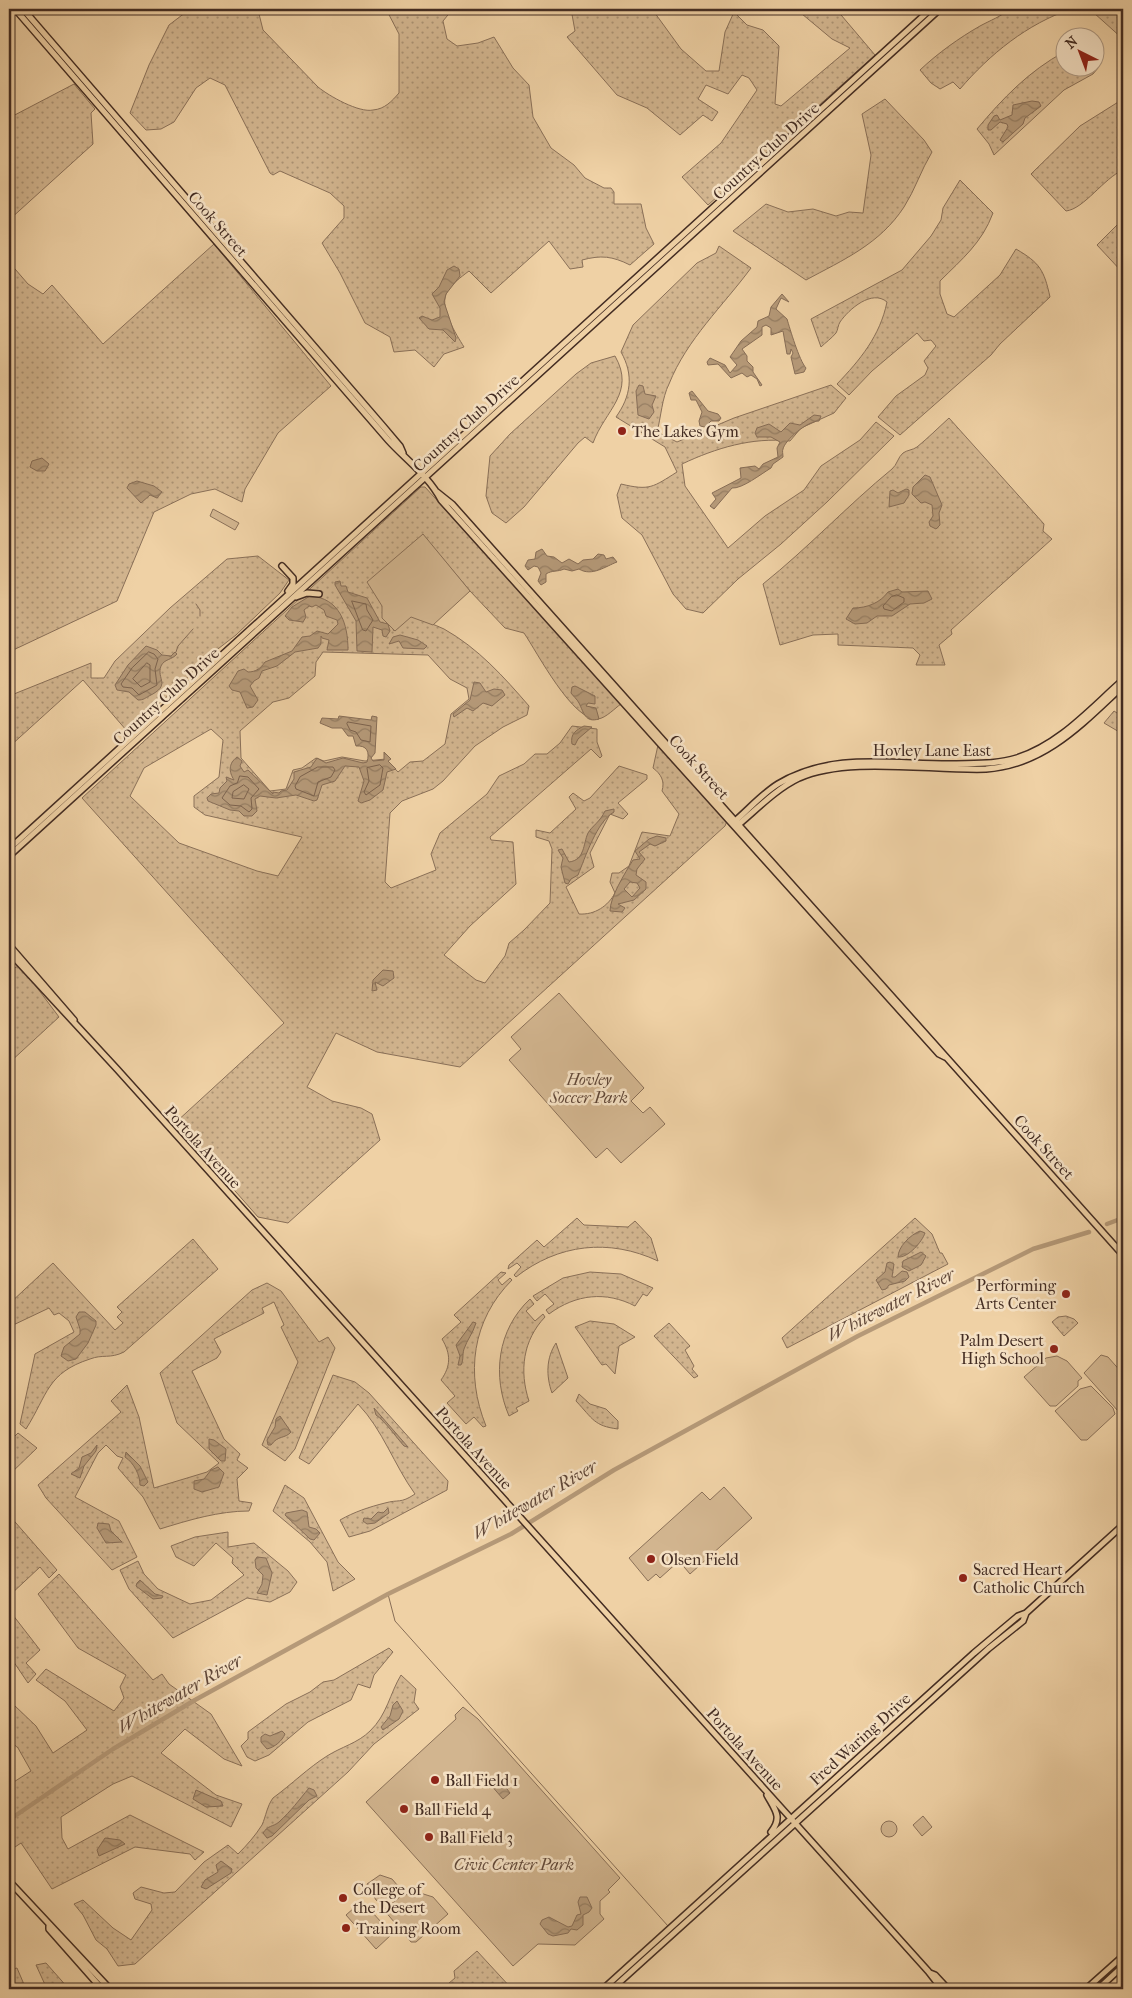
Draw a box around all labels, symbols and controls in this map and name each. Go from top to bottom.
north arrow [1054,28,1104,78]
text: N [1062,33,1082,53]
street label: Country Club Drive [709,98,823,204]
street label: Cook Street [184,187,252,261]
street label: Country Club Drive [409,370,523,476]
place label: The Lakes Gym [632,422,739,441]
marker: The Lakes Gym [616,425,628,437]
street label: Country Club Drive [109,643,223,749]
street label: Cook Street [665,731,733,804]
street label: Hovley Lane East [873,741,992,760]
park label: Hovley Soccer Park [549,1070,628,1107]
street label: Portola Avenue [161,1102,245,1192]
street label: Cook Street [1010,1111,1078,1184]
water label: Whitewater River [824,1263,960,1346]
place label: Performing Arts Center [974,1276,1056,1313]
marker: Performing Arts Center [1060,1288,1072,1300]
place label: Palm Desert High School [959,1331,1045,1368]
marker: Palm Desert High School [1048,1343,1060,1355]
street label: Portola Avenue [432,1403,516,1493]
water label: Whitewater River [469,1455,603,1544]
place label: Olsen Field [661,1550,739,1569]
marker: Olsen Field [645,1553,657,1565]
place label: Sacred Heart Catholic Church [973,1560,1085,1597]
marker: Sacred Heart Catholic Church [957,1572,969,1584]
water label: Whitewater River [114,1649,248,1738]
street label: Fred Waring Drive [806,1689,914,1789]
street label: Portola Avenue [703,1704,787,1794]
place label: Ball Field 1 [445,1771,518,1790]
marker: Ball Field 1 [429,1774,441,1786]
place label: Ball Field 4 [414,1800,492,1819]
marker: Ball Field 4 [398,1803,410,1815]
place label: Ball Field 3 [439,1828,513,1847]
marker: Ball Field 3 [423,1831,435,1843]
park label: Civic Center Park [454,1855,574,1874]
place label: College of the Desert [353,1880,426,1917]
marker: College of the Desert [337,1892,349,1904]
place label: Training Room [356,1919,461,1938]
marker: Training Room [340,1922,352,1934]

